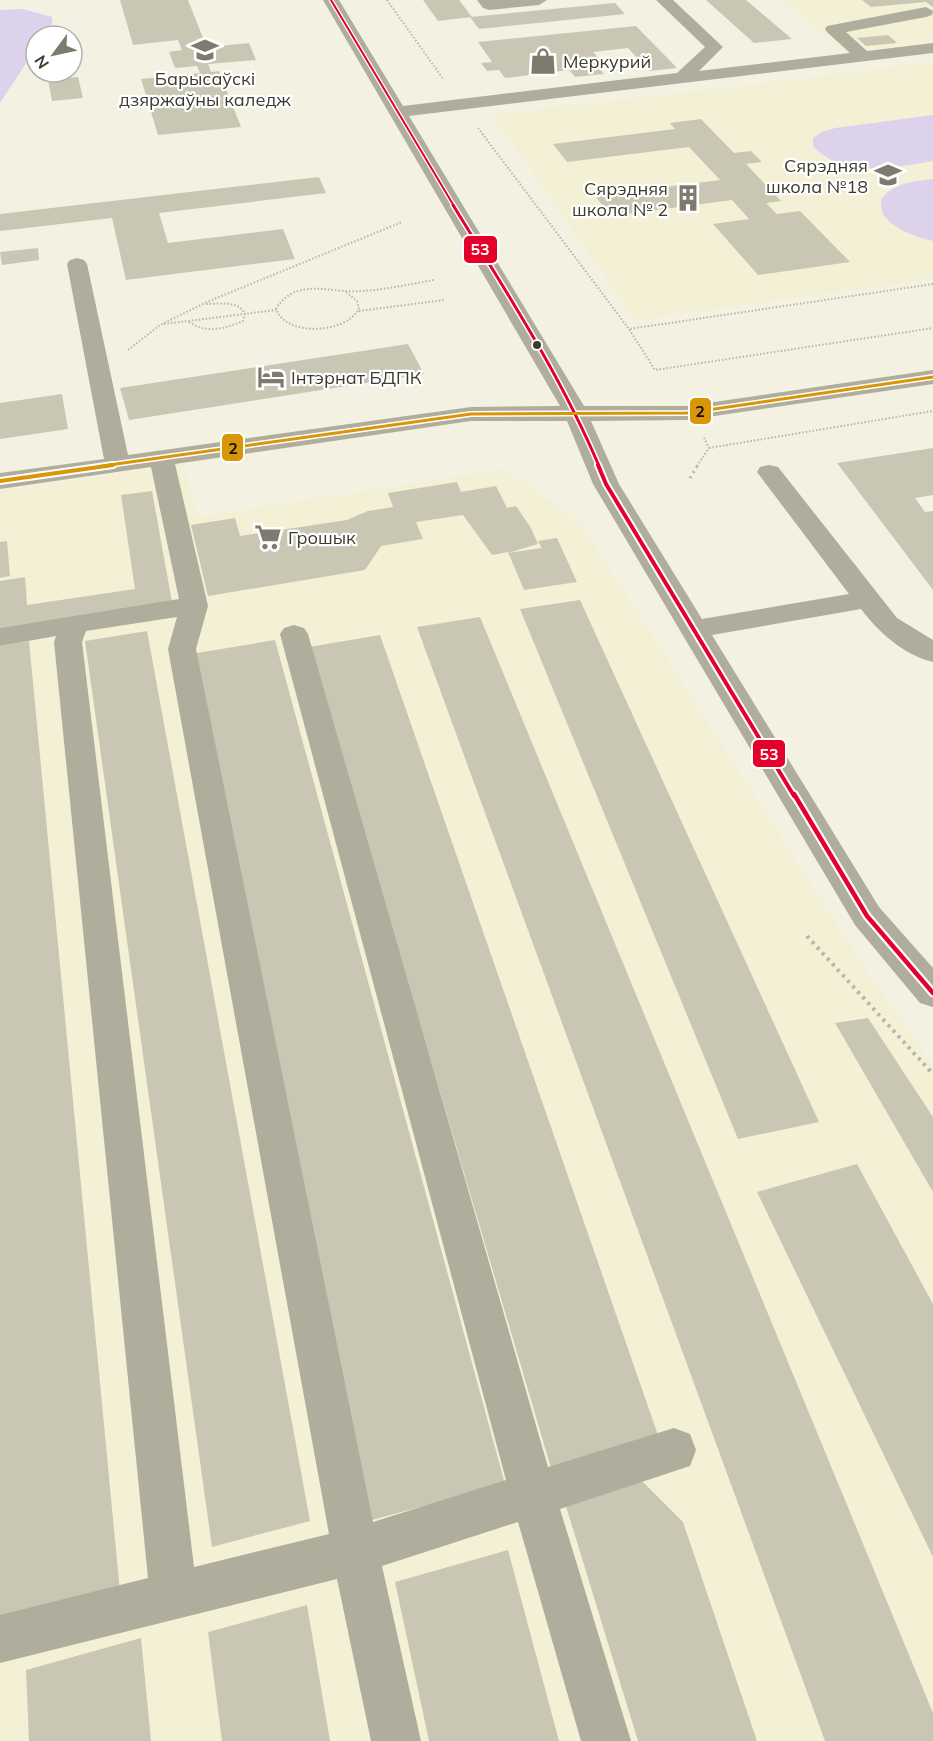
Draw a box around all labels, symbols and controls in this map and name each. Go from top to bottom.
north arrow [24,24,84,84]
school or university icon: Барысаўскі дзяржаўны каледж [190,35,220,65]
shop icon: Меркурий [528,46,558,76]
place label: Меркурий [563,50,651,73]
text: N [30,52,53,73]
place label: Барысаўскі дзяржаўны каледж [119,67,291,111]
place label: Сярэдняя школа №18 [766,154,868,198]
school or university icon: Сярэдняя школа №18 [873,160,903,190]
place label: Сярэдняя школа № 2 [572,177,668,221]
building icon: Сярэдняя школа № 2 [673,183,703,213]
line badge: 53 [463,235,498,264]
text: 53 [470,239,490,259]
unlabelled marker [531,339,543,351]
hotel icon: Інтэрнат БДПК [256,362,286,392]
place label: Інтэрнат БДПК [291,366,422,389]
line badge: 2 [689,397,712,425]
text: 2 [695,401,705,421]
line badge: 2 [221,433,244,462]
text: 2 [228,438,238,458]
supermarket icon: Грошык [253,522,283,552]
place label: Грошык [288,526,356,549]
line badge: 53 [752,739,786,768]
text: 53 [759,744,779,764]

